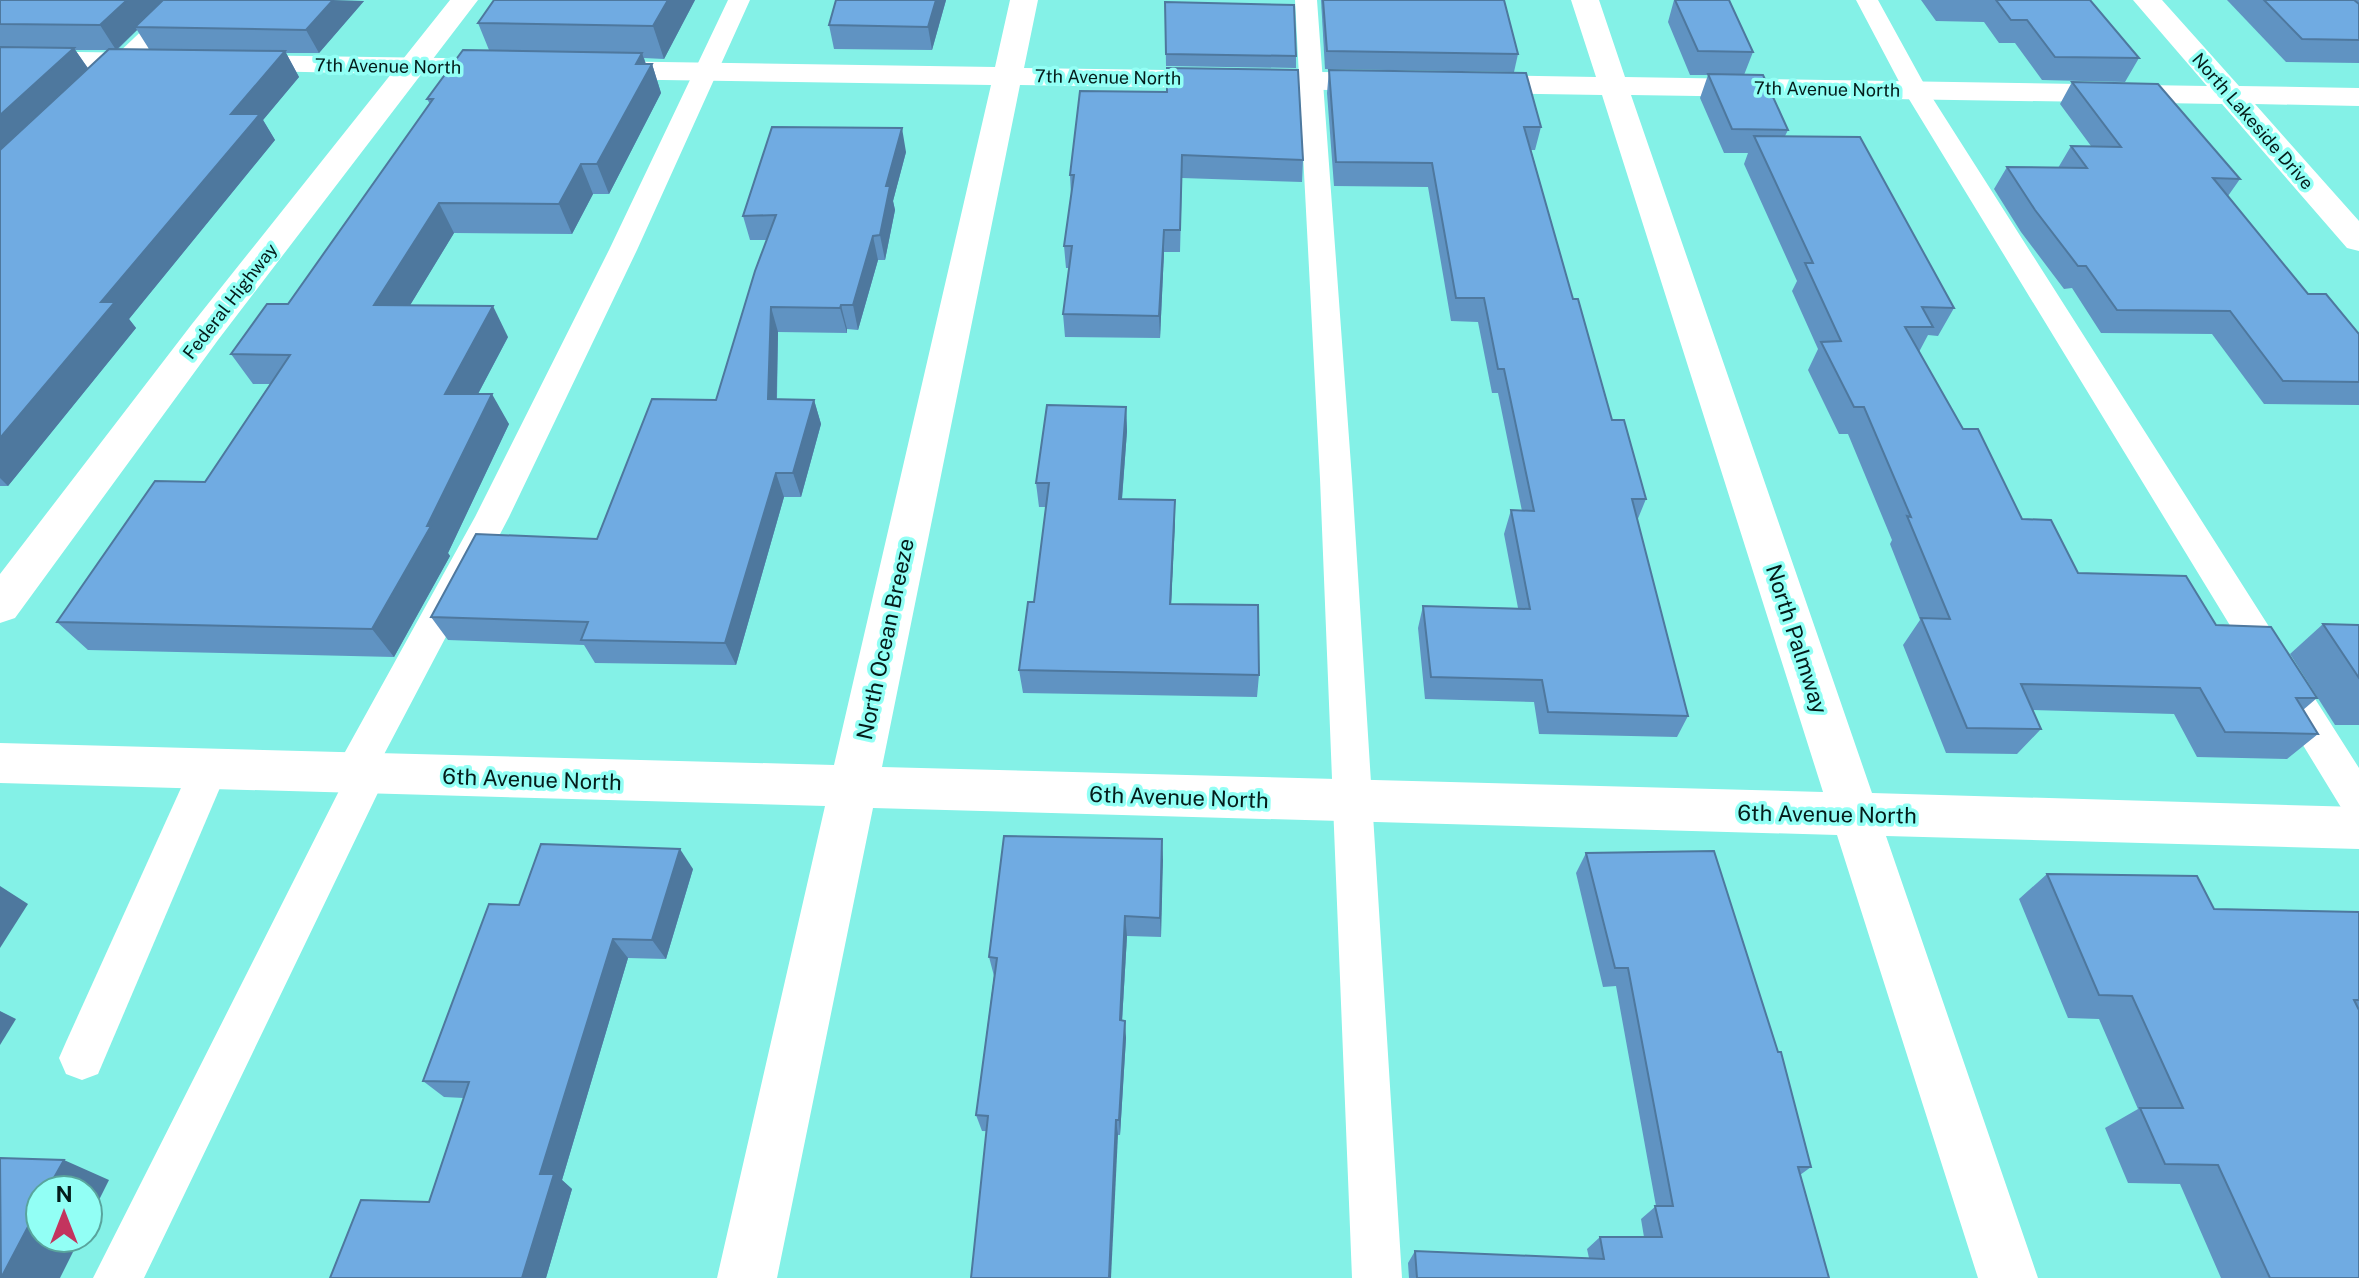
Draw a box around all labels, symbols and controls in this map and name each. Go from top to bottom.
street label: North Lakeside Drive [2188,49,2318,193]
street label: 7th Avenue North [315,54,461,78]
street label: 7th Avenue North [1035,65,1181,89]
street label: 7th Avenue North [1754,77,1900,101]
street label: Federal Highway [178,239,282,363]
street label: North Ocean Breeze [851,536,919,742]
street label: North Palmway [1761,561,1833,717]
street label: 6th Avenue North [442,763,622,795]
street label: 6th Avenue North [1089,781,1269,813]
street label: 6th Avenue North [1737,799,1917,829]
north arrow [24,1174,104,1254]
text: N [55,1181,73,1207]

